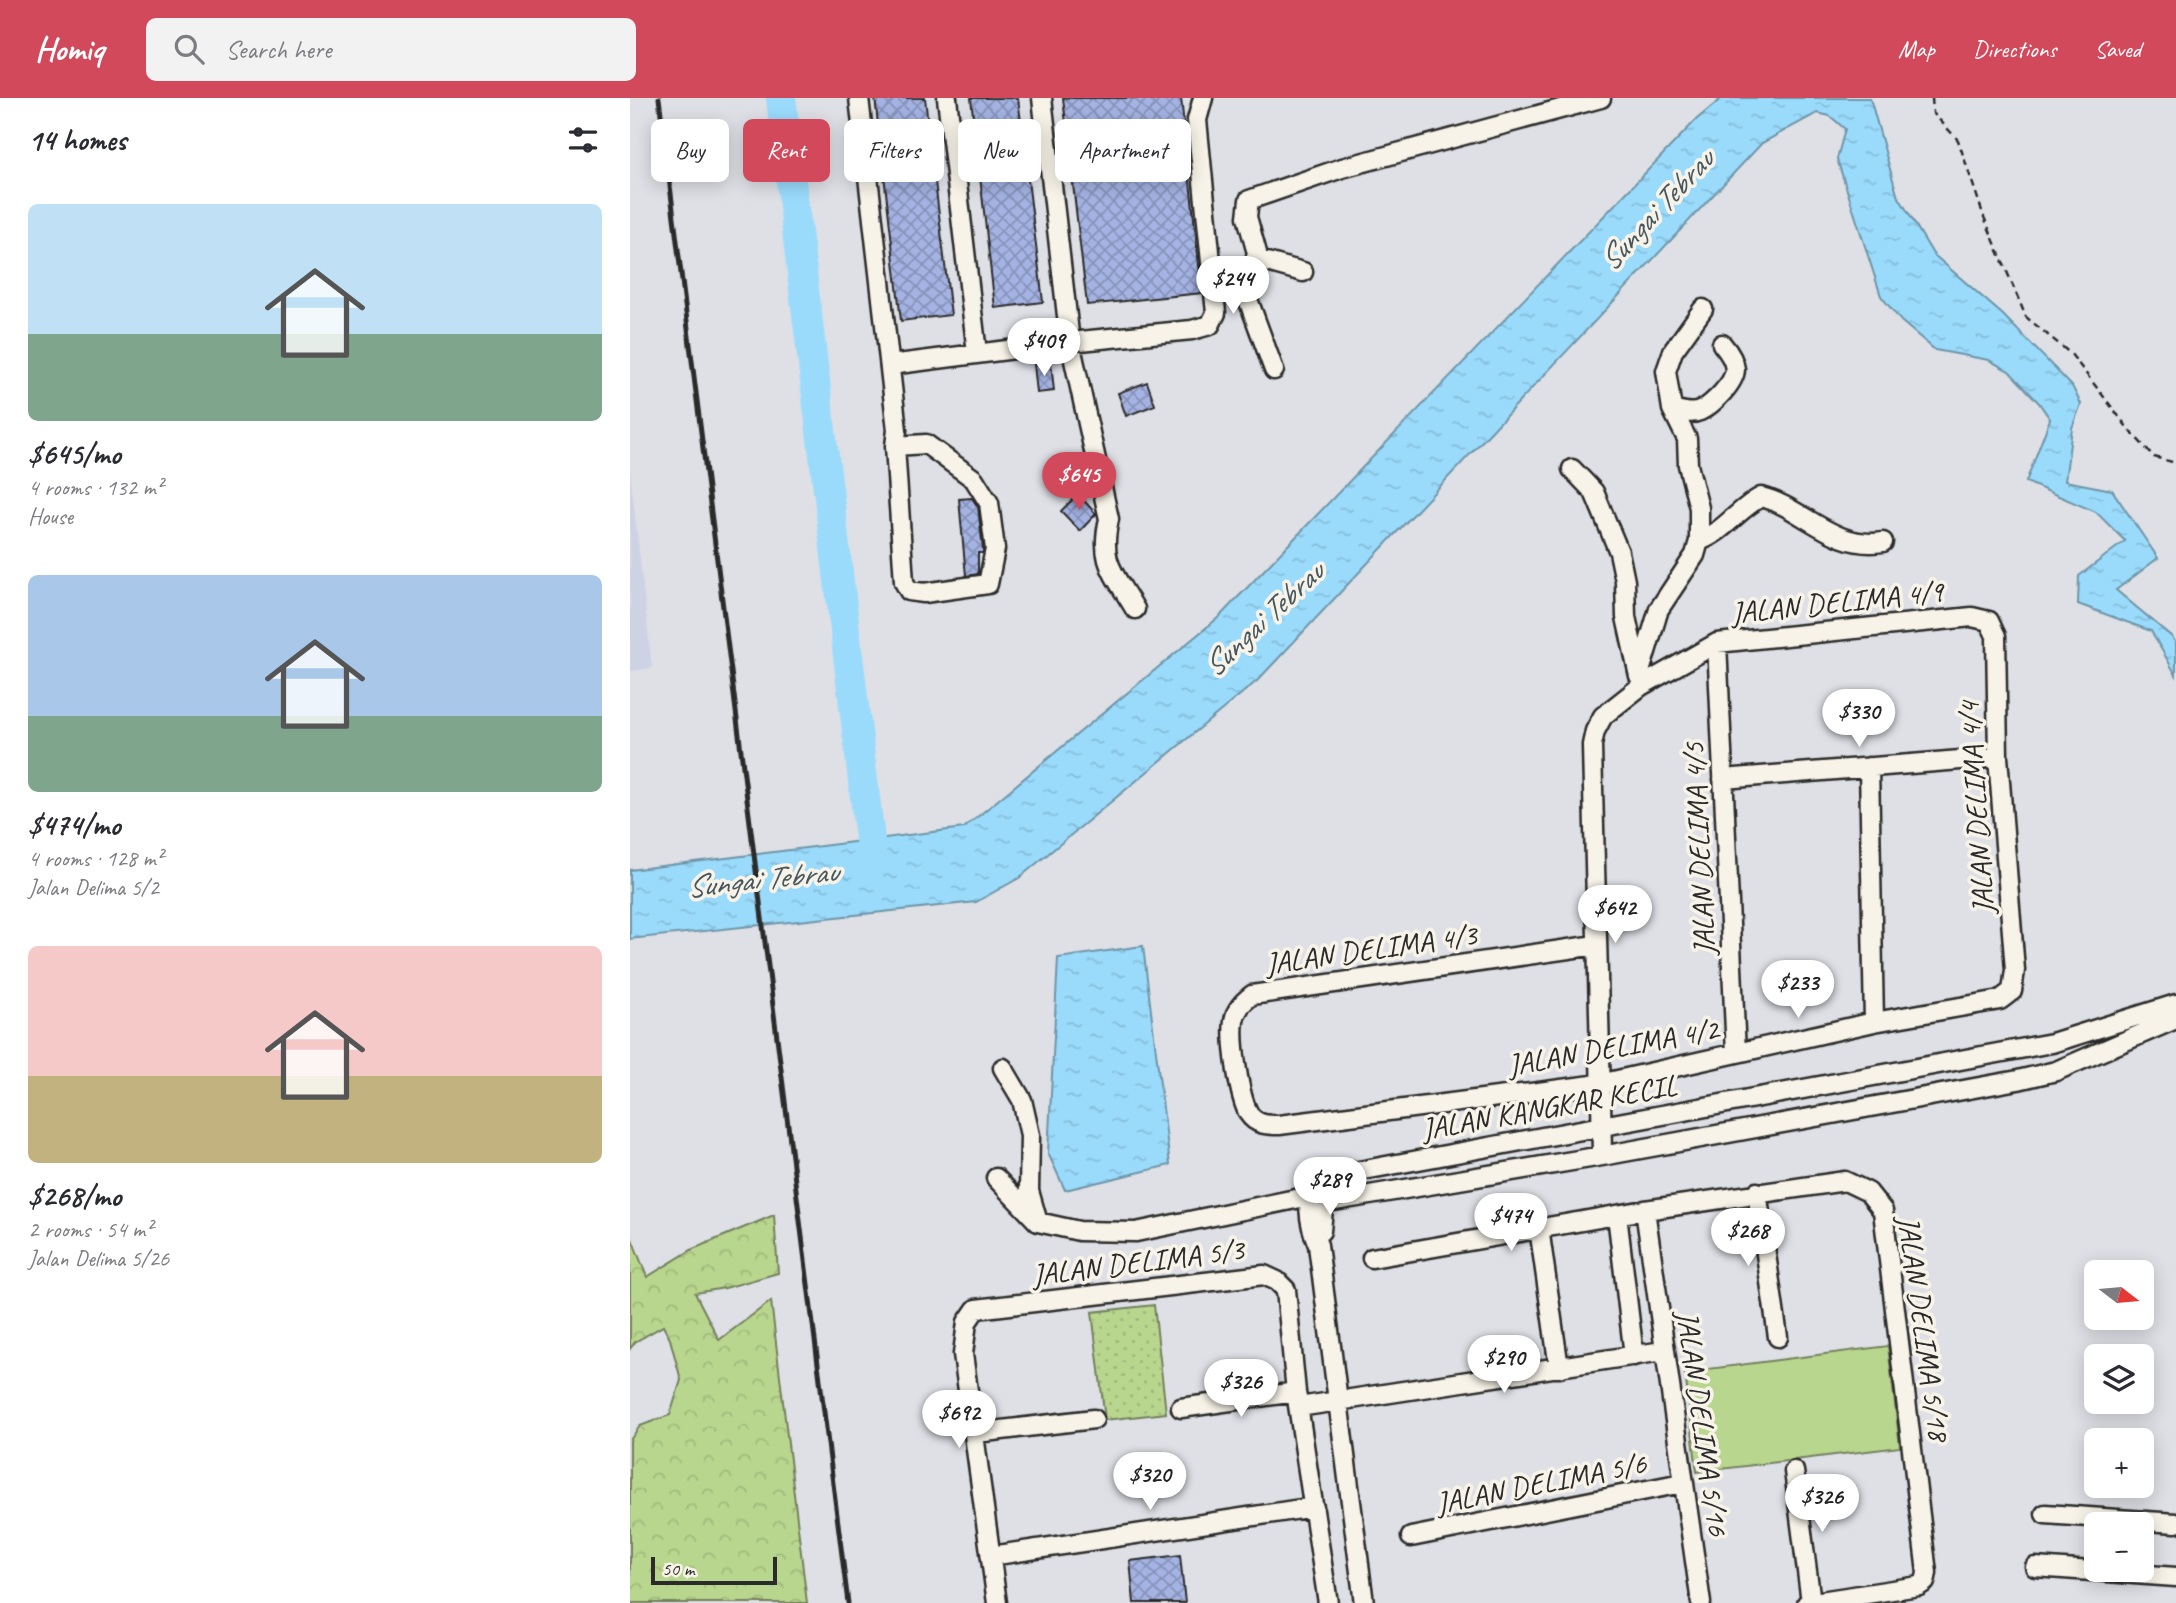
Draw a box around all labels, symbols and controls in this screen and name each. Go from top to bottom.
search box [146,18,636,81]
text: Homiq [35,28,104,70]
icon: search [170,30,208,68]
text: Search here [226,33,331,66]
text: Map [1898,34,1935,64]
text: Directions [1973,34,2056,64]
text: Saved [2094,34,2141,64]
chip: Buy [651,119,729,182]
chip: Rent [743,119,830,182]
chip: Filters [844,119,944,182]
chip: New [958,119,1041,182]
chip: Apartment [1055,119,1191,182]
text: 14 homes [28,121,126,159]
icon: filters [564,121,602,159]
water label: Sungai Tebrau [1589,138,1725,279]
icon: home [252,250,378,376]
pin: $244 [1192,256,1274,316]
text: $244 [1212,264,1254,293]
pin: $409 [1003,318,1085,378]
text: $409 [1023,326,1065,355]
text: $645/mo [28,435,121,473]
pin: $645 [1038,452,1120,512]
text: $645 [1058,460,1100,489]
text: 4 rooms · 132 m² [28,473,163,502]
text: House [28,502,73,531]
water label: Sungai Tebrau [1194,550,1335,686]
street label: JALAN DELIMA 4/9 [1727,572,1947,632]
icon: home [252,621,378,747]
pin: $330 [1818,690,1900,749]
text: $330 [1838,697,1880,726]
street label: JALAN DELIMA 4/4 [1949,698,2003,918]
street label: JALAN DELIMA 4/5 [1674,740,1724,958]
text: $474/mo [28,806,120,844]
text: 4 rooms · 128 m² [28,844,163,873]
water label: Sungai Tebrau [685,850,844,907]
text: Jalan Delima 5/2 [28,873,159,902]
pin: $642 [1574,886,1656,945]
text: $642 [1594,893,1636,922]
street label: JALAN DELIMA 4/3 [1261,915,1482,983]
pin: $233 [1757,960,1839,1020]
text: $233 [1777,968,1819,997]
icon: home [252,992,378,1118]
street label: JALAN DELIMA 4/2 [1503,1009,1724,1085]
street label: JALAN KANGKAR KECIL [1417,1066,1680,1148]
pin: $289 [1289,1158,1371,1217]
text: $289 [1309,1165,1351,1194]
text: $268/mo [28,1177,121,1215]
pin: $474 [1470,1194,1552,1253]
text: $474 [1490,1201,1532,1230]
pin: $268 [1707,1208,1789,1268]
street label: JALAN DELIMA 5/18 [1889,1211,1959,1445]
text: 2 rooms · 54 m² [28,1215,152,1244]
text: $268 [1727,1216,1769,1245]
street label: JALAN DELIMA 5/3 [1028,1230,1249,1294]
text: Jalan Delima 5/26 [28,1244,169,1273]
north arrow [2084,1260,2154,1330]
map controls [2084,1260,2154,1582]
street label: JALAN DELIMA 5/16 [1668,1306,1738,1539]
pin: $290 [1463,1336,1545,1395]
text: $290 [1483,1343,1525,1372]
button: layers [2084,1344,2154,1414]
pin: $326 [1200,1360,1282,1419]
text: $326 [1220,1367,1262,1396]
pin: $692 [918,1390,1000,1450]
text: $692 [938,1398,980,1427]
button: + [2084,1428,2154,1498]
street label: JALAN DELIMA 5/6 [1431,1444,1651,1522]
pin: $320 [1109,1452,1191,1512]
text: $320 [1129,1460,1171,1489]
pin: $326 [1781,1474,1863,1534]
text: $326 [1801,1482,1843,1511]
button: − [2084,1512,2154,1582]
scale bar [651,1554,777,1586]
text: 50 m [662,1557,694,1581]

